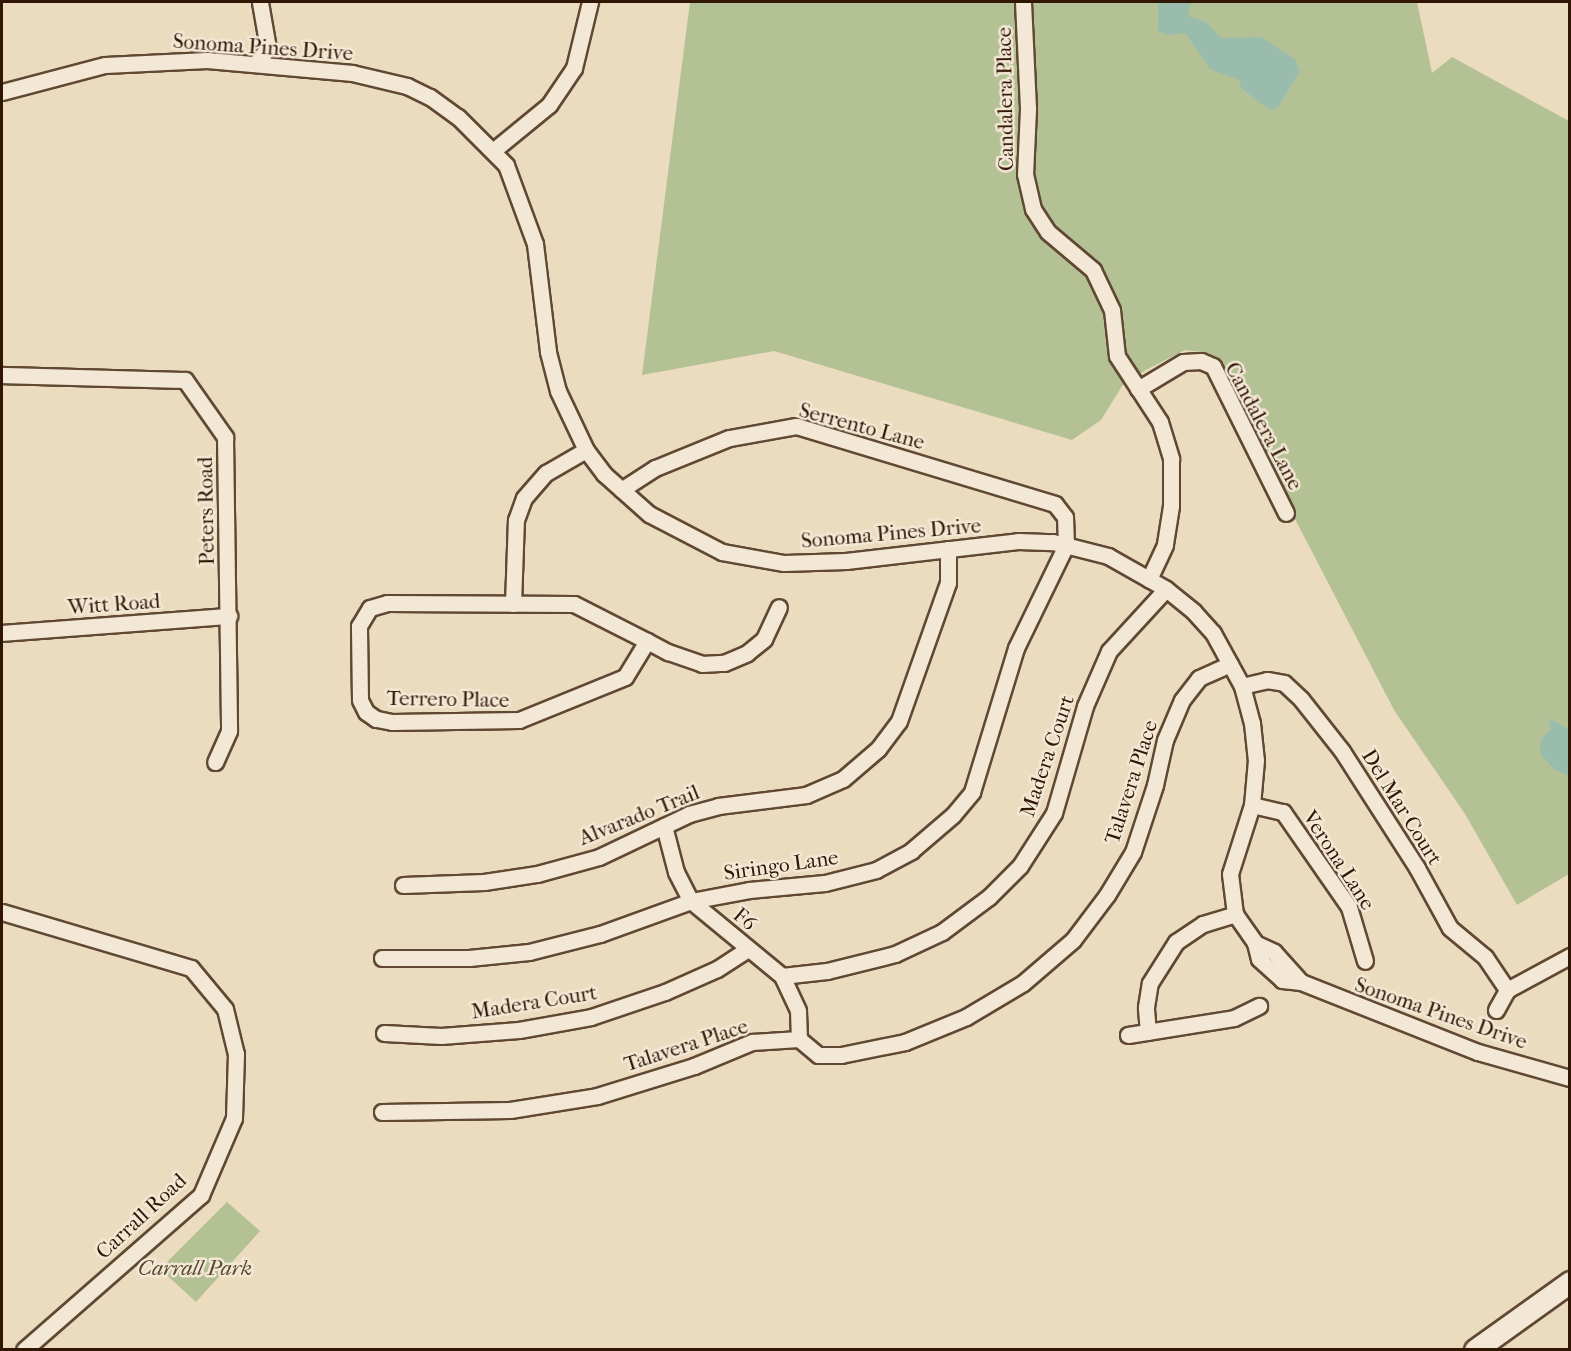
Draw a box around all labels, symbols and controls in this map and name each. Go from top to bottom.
street label: Candalera Place [991,27,1019,171]
street label: Sonoma Pines Drive [172,28,354,66]
street label: Candalera Lane [1220,358,1308,494]
street label: Serrento Lane [796,397,928,455]
street label: Peters Road [192,457,220,565]
street label: Sonoma Pines Drive [800,513,982,553]
street label: Witt Road [67,588,161,620]
street label: Terrero Place [386,685,510,713]
street label: Madera Court [1014,692,1080,820]
street label: Talavera Place [1099,717,1163,847]
street label: Del Mar Court [1356,744,1448,870]
street label: Alvarado Trail [575,779,703,851]
street label: Verona Lane [1298,806,1380,914]
street label: Siringo Lane [722,844,840,886]
street label: F6 [728,902,762,936]
street label: Sonoma Pines Drive [1352,972,1530,1054]
street label: Madera Court [469,980,599,1024]
street label: Talavera Place [621,1013,751,1077]
street label: Carrall Road [91,1168,191,1264]
park label: Carrall Park [138,1255,252,1281]

